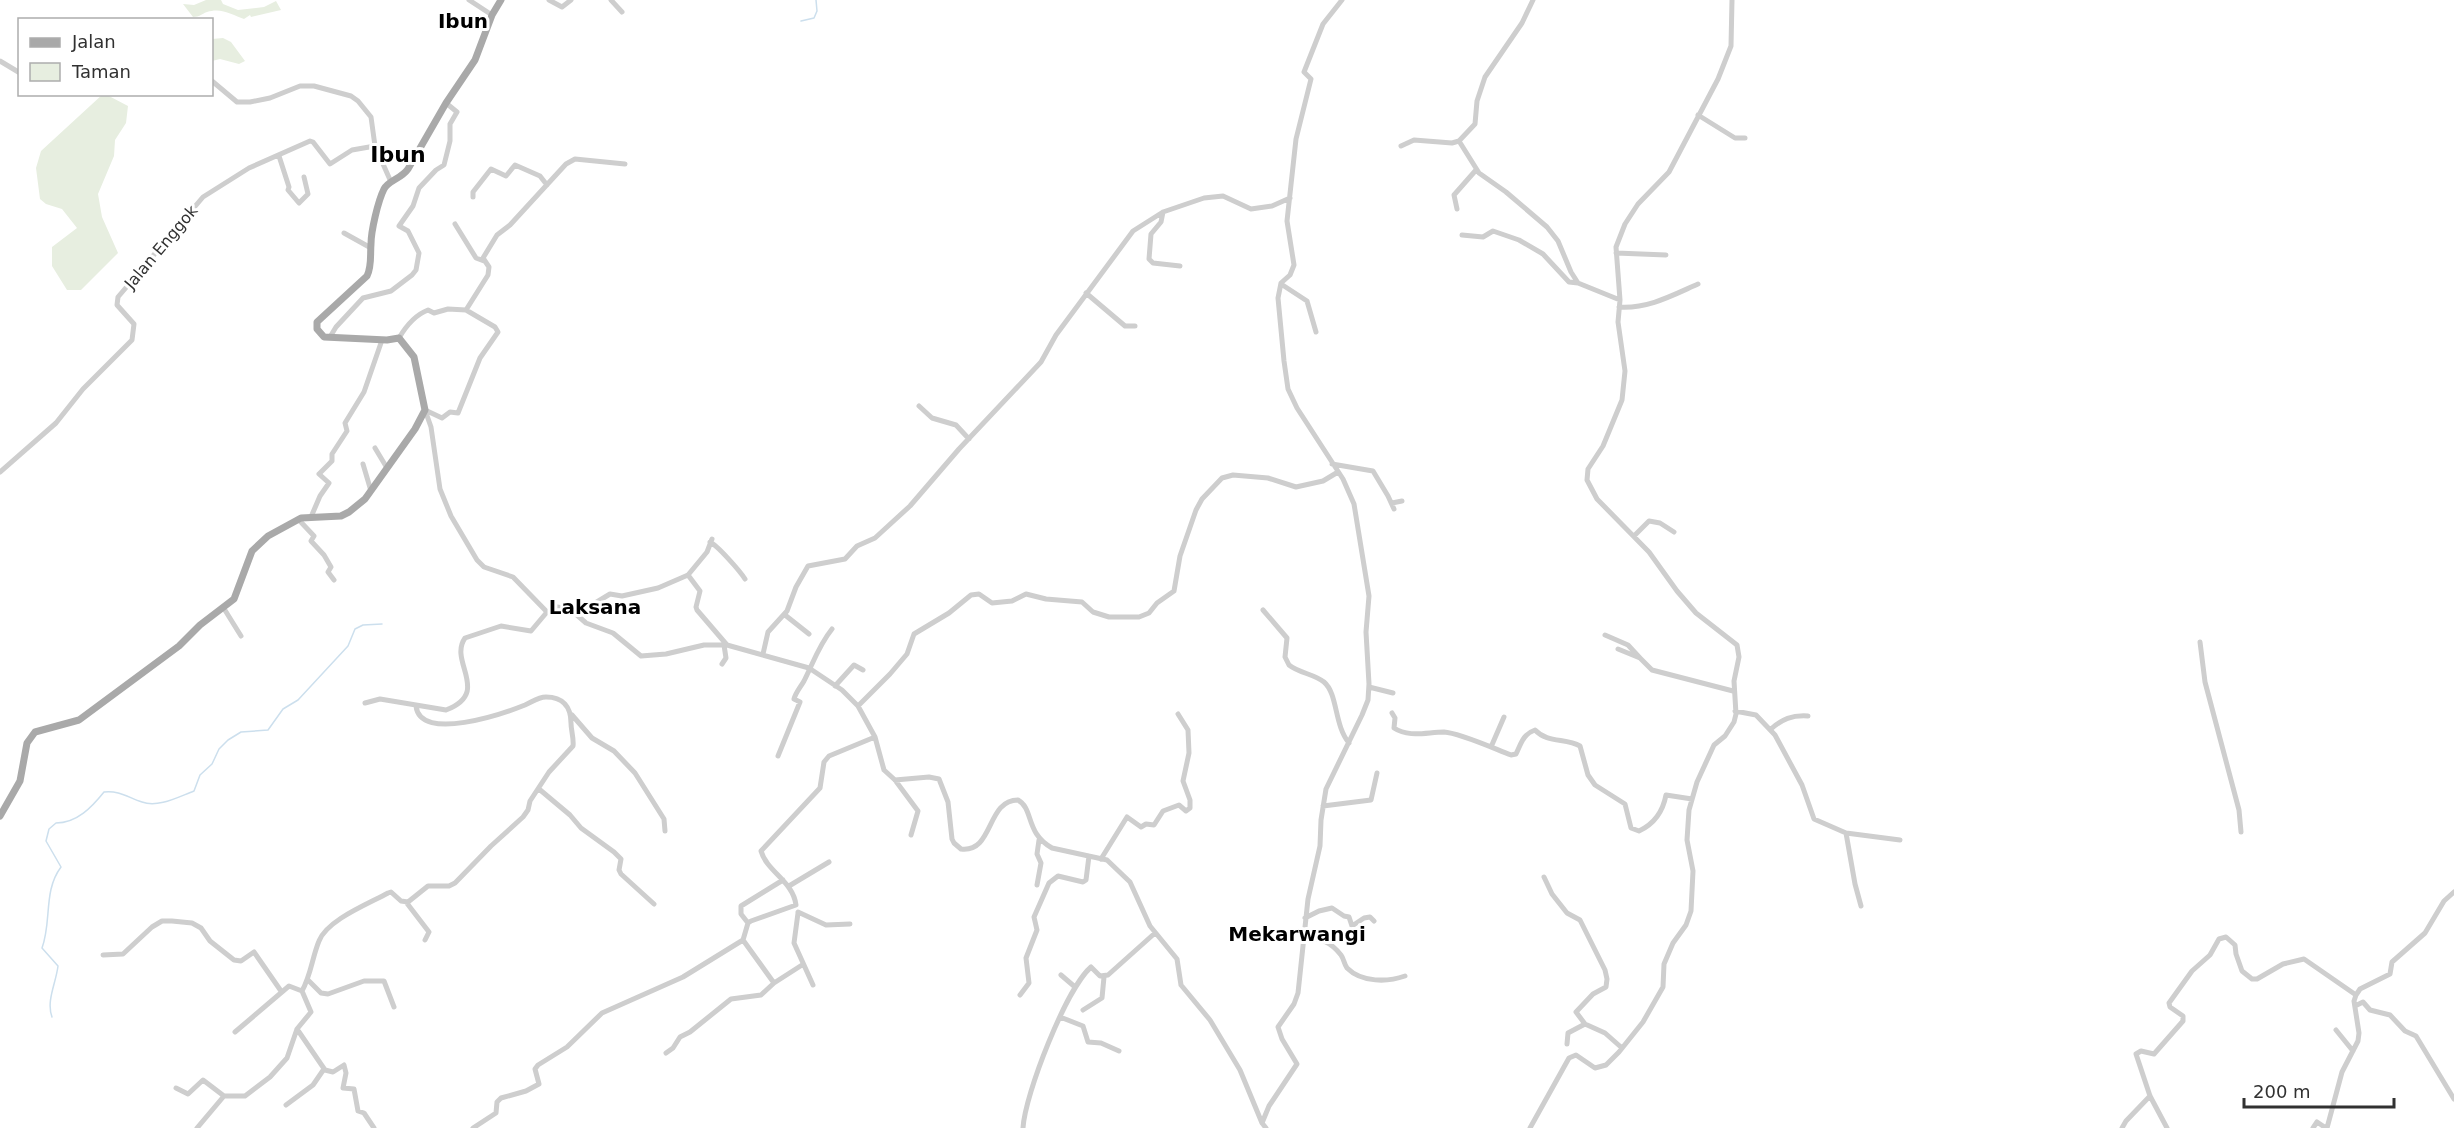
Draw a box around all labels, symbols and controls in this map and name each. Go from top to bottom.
district label: Ibun [438,9,488,33]
legend [18,18,213,96]
text: Jalan [71,31,116,52]
text: Taman [71,61,131,82]
district label: Ibun [370,142,426,167]
street label: Jalan Enggok [120,201,202,294]
district label: Laksana [549,595,641,619]
district label: Mekarwangi [1228,922,1366,946]
scale bar [2244,1071,2394,1109]
text: 200 m [2253,1081,2311,1102]

